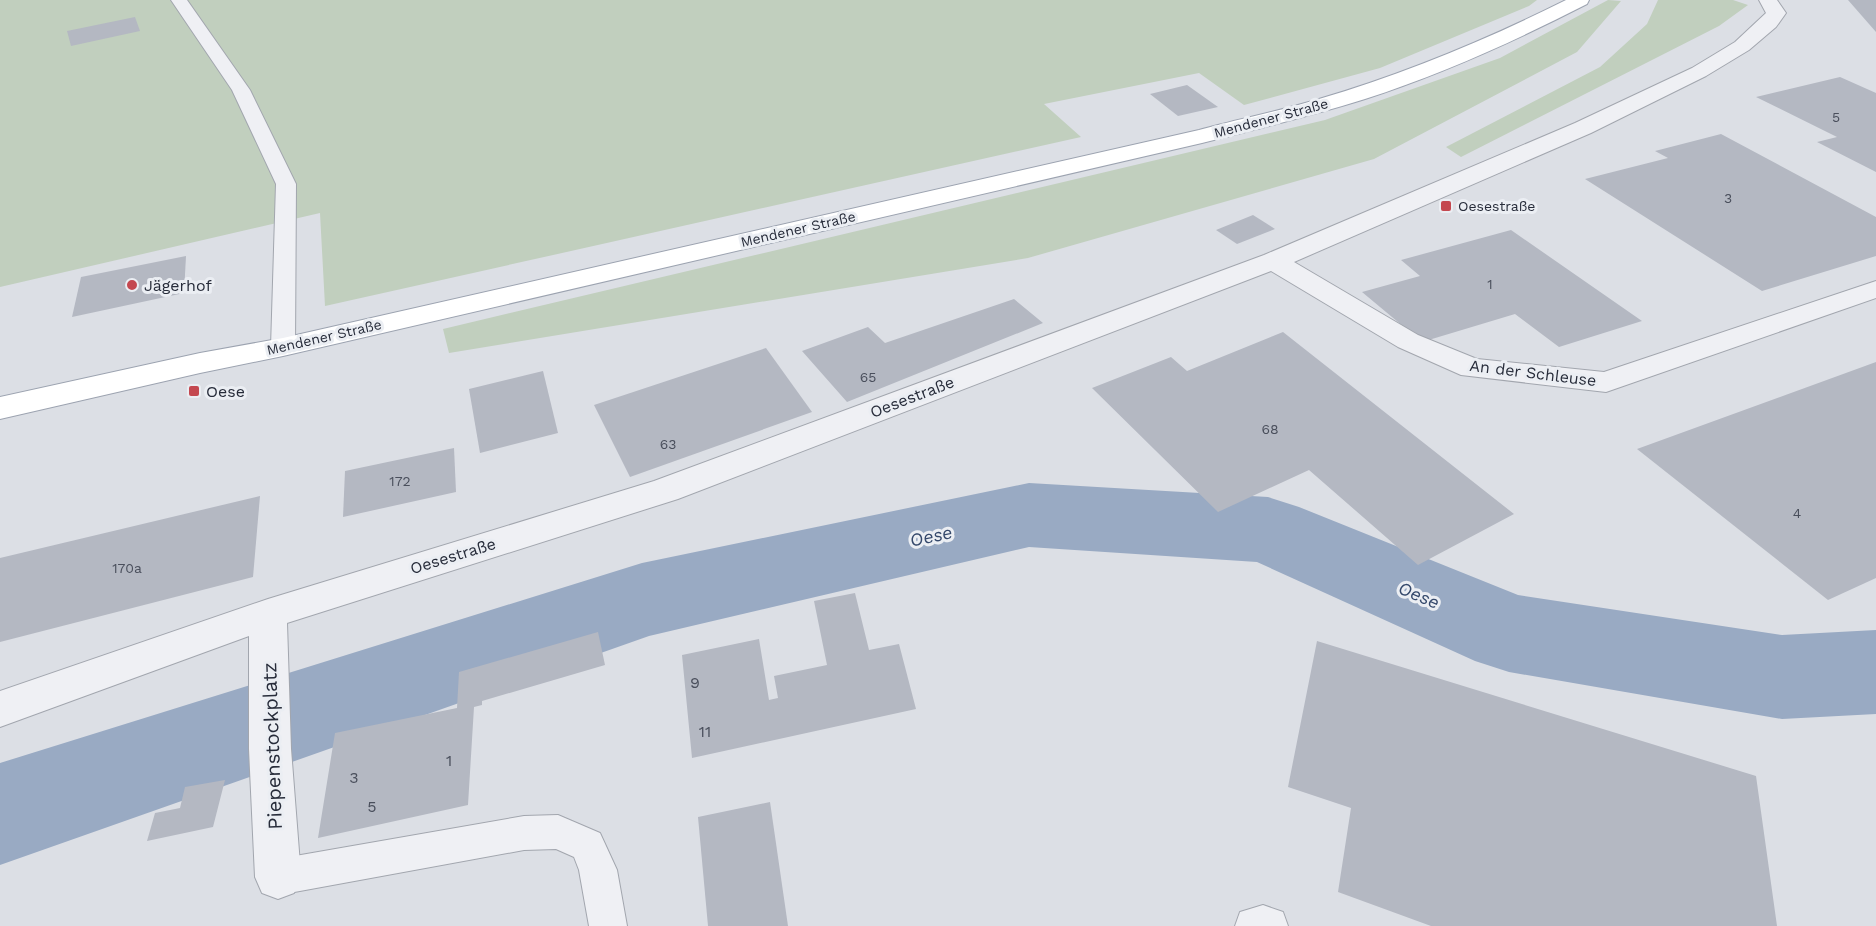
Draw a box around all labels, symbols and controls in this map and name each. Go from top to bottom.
street label: Mendener Straße [1212,95,1330,141]
house number: 5 [1832,109,1840,125]
house number: 3 [1724,190,1732,206]
place label: Oesestraße [1458,198,1535,214]
marker: Oesestraße [1439,199,1453,213]
street label: Mendener Straße [739,208,857,250]
place label: Jägerhof [144,276,212,295]
house number: 1 [1487,276,1493,292]
marker: Jägerhof [125,278,139,292]
street label: Mendener Straße [265,316,383,358]
street label: An der Schleuse [1469,356,1597,390]
house number: 65 [860,369,876,385]
street label: Oesestraße [867,372,957,422]
place label: Oese [206,382,245,401]
marker: Oese [187,384,201,398]
house number: 68 [1261,421,1279,437]
house number: 63 [660,436,676,452]
house number: 172 [389,473,411,489]
house number: 4 [1793,505,1801,521]
water label: Oese [908,521,954,551]
street label: Oesestraße [408,534,498,578]
house number: 170a [112,560,142,576]
water label: Oese [1395,577,1443,613]
street label: Piepenstockplatz [257,662,287,830]
house number: 9 [690,673,700,692]
house number: 11 [699,722,711,741]
house number: 1 [446,751,452,770]
house number: 3 [349,768,359,787]
house number: 5 [367,797,377,816]

